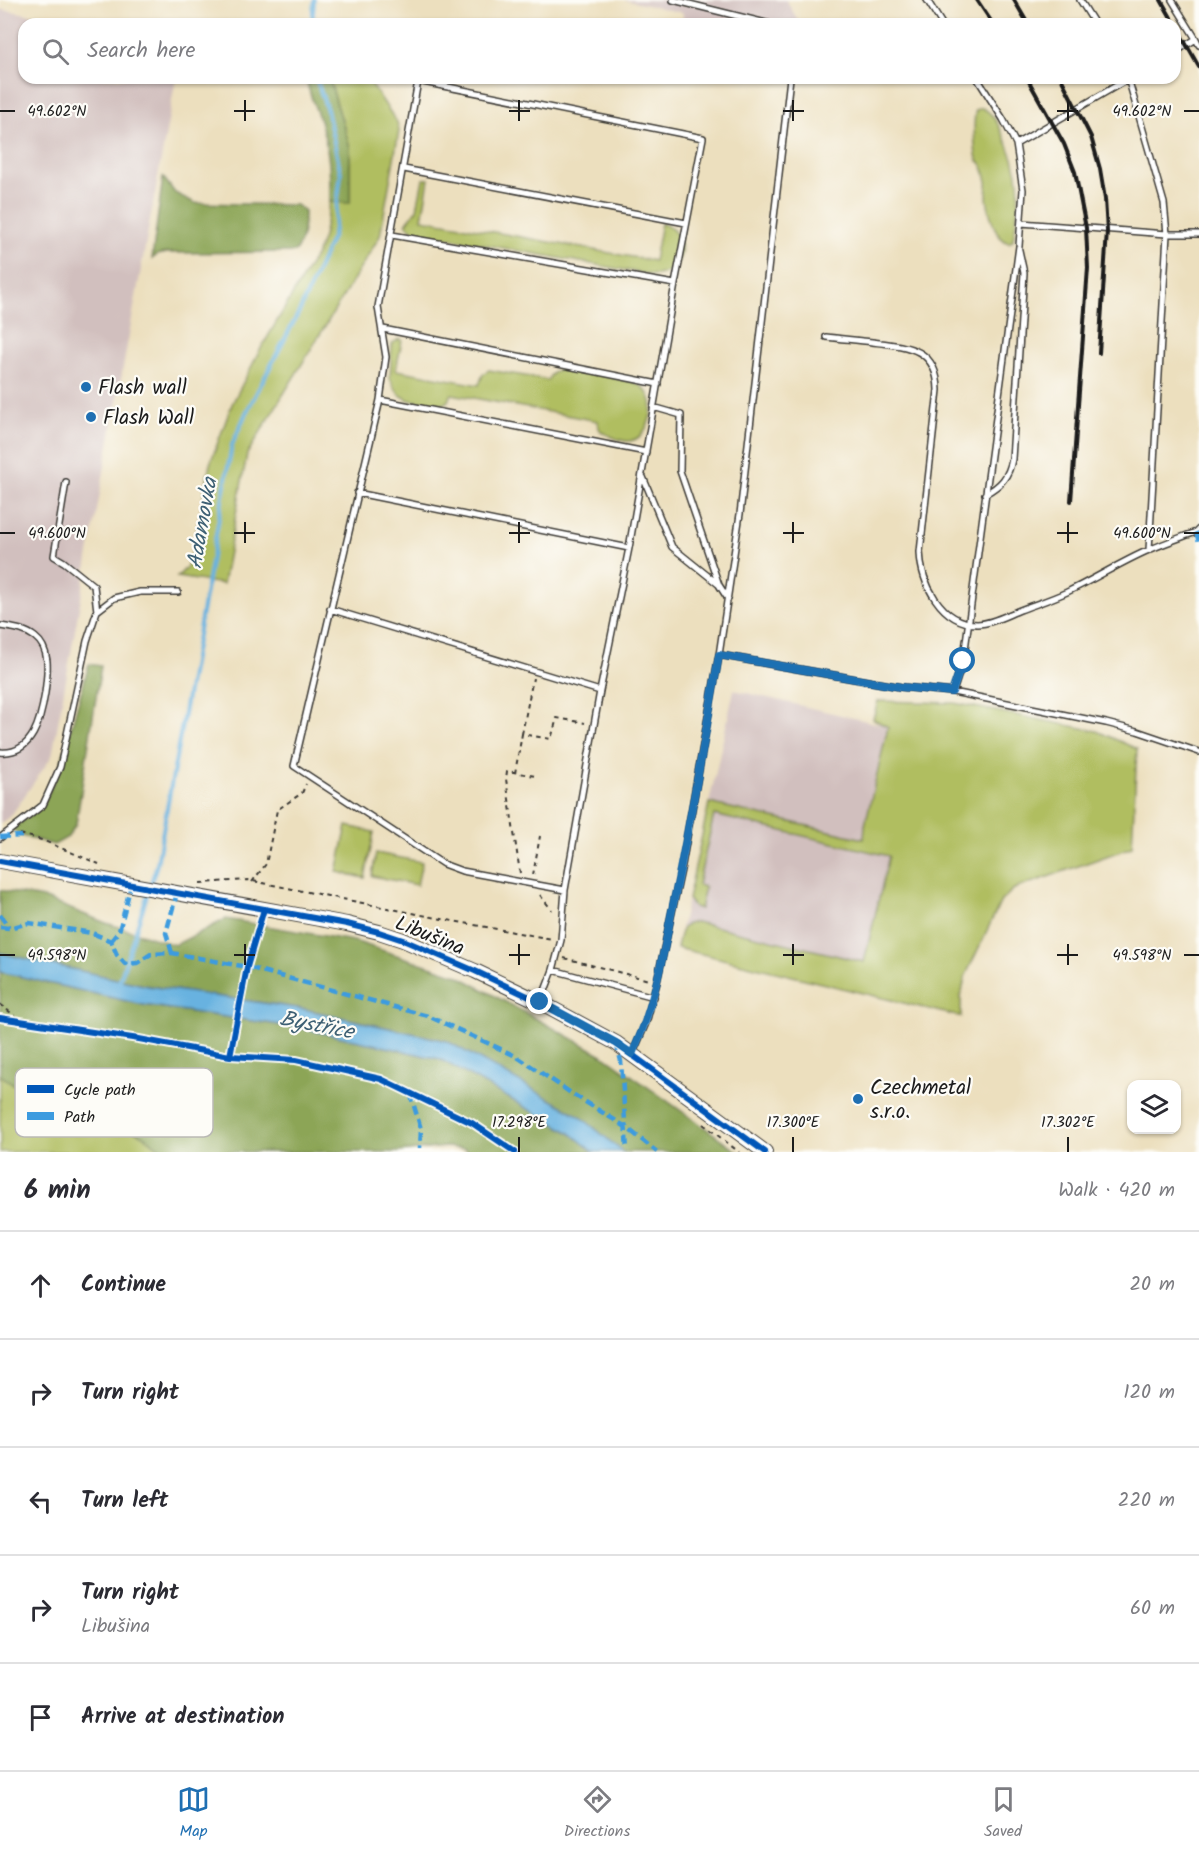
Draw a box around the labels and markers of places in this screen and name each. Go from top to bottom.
place label: Flash wall [98,372,187,405]
marker: Flash wall [79,380,93,394]
place label: Flash Wall [103,402,194,435]
marker: Flash Wall [84,410,98,424]
place label: Czechmetal s.r.o. [870,1072,971,1129]
marker: Czechmetal s.r.o. [851,1092,865,1106]

